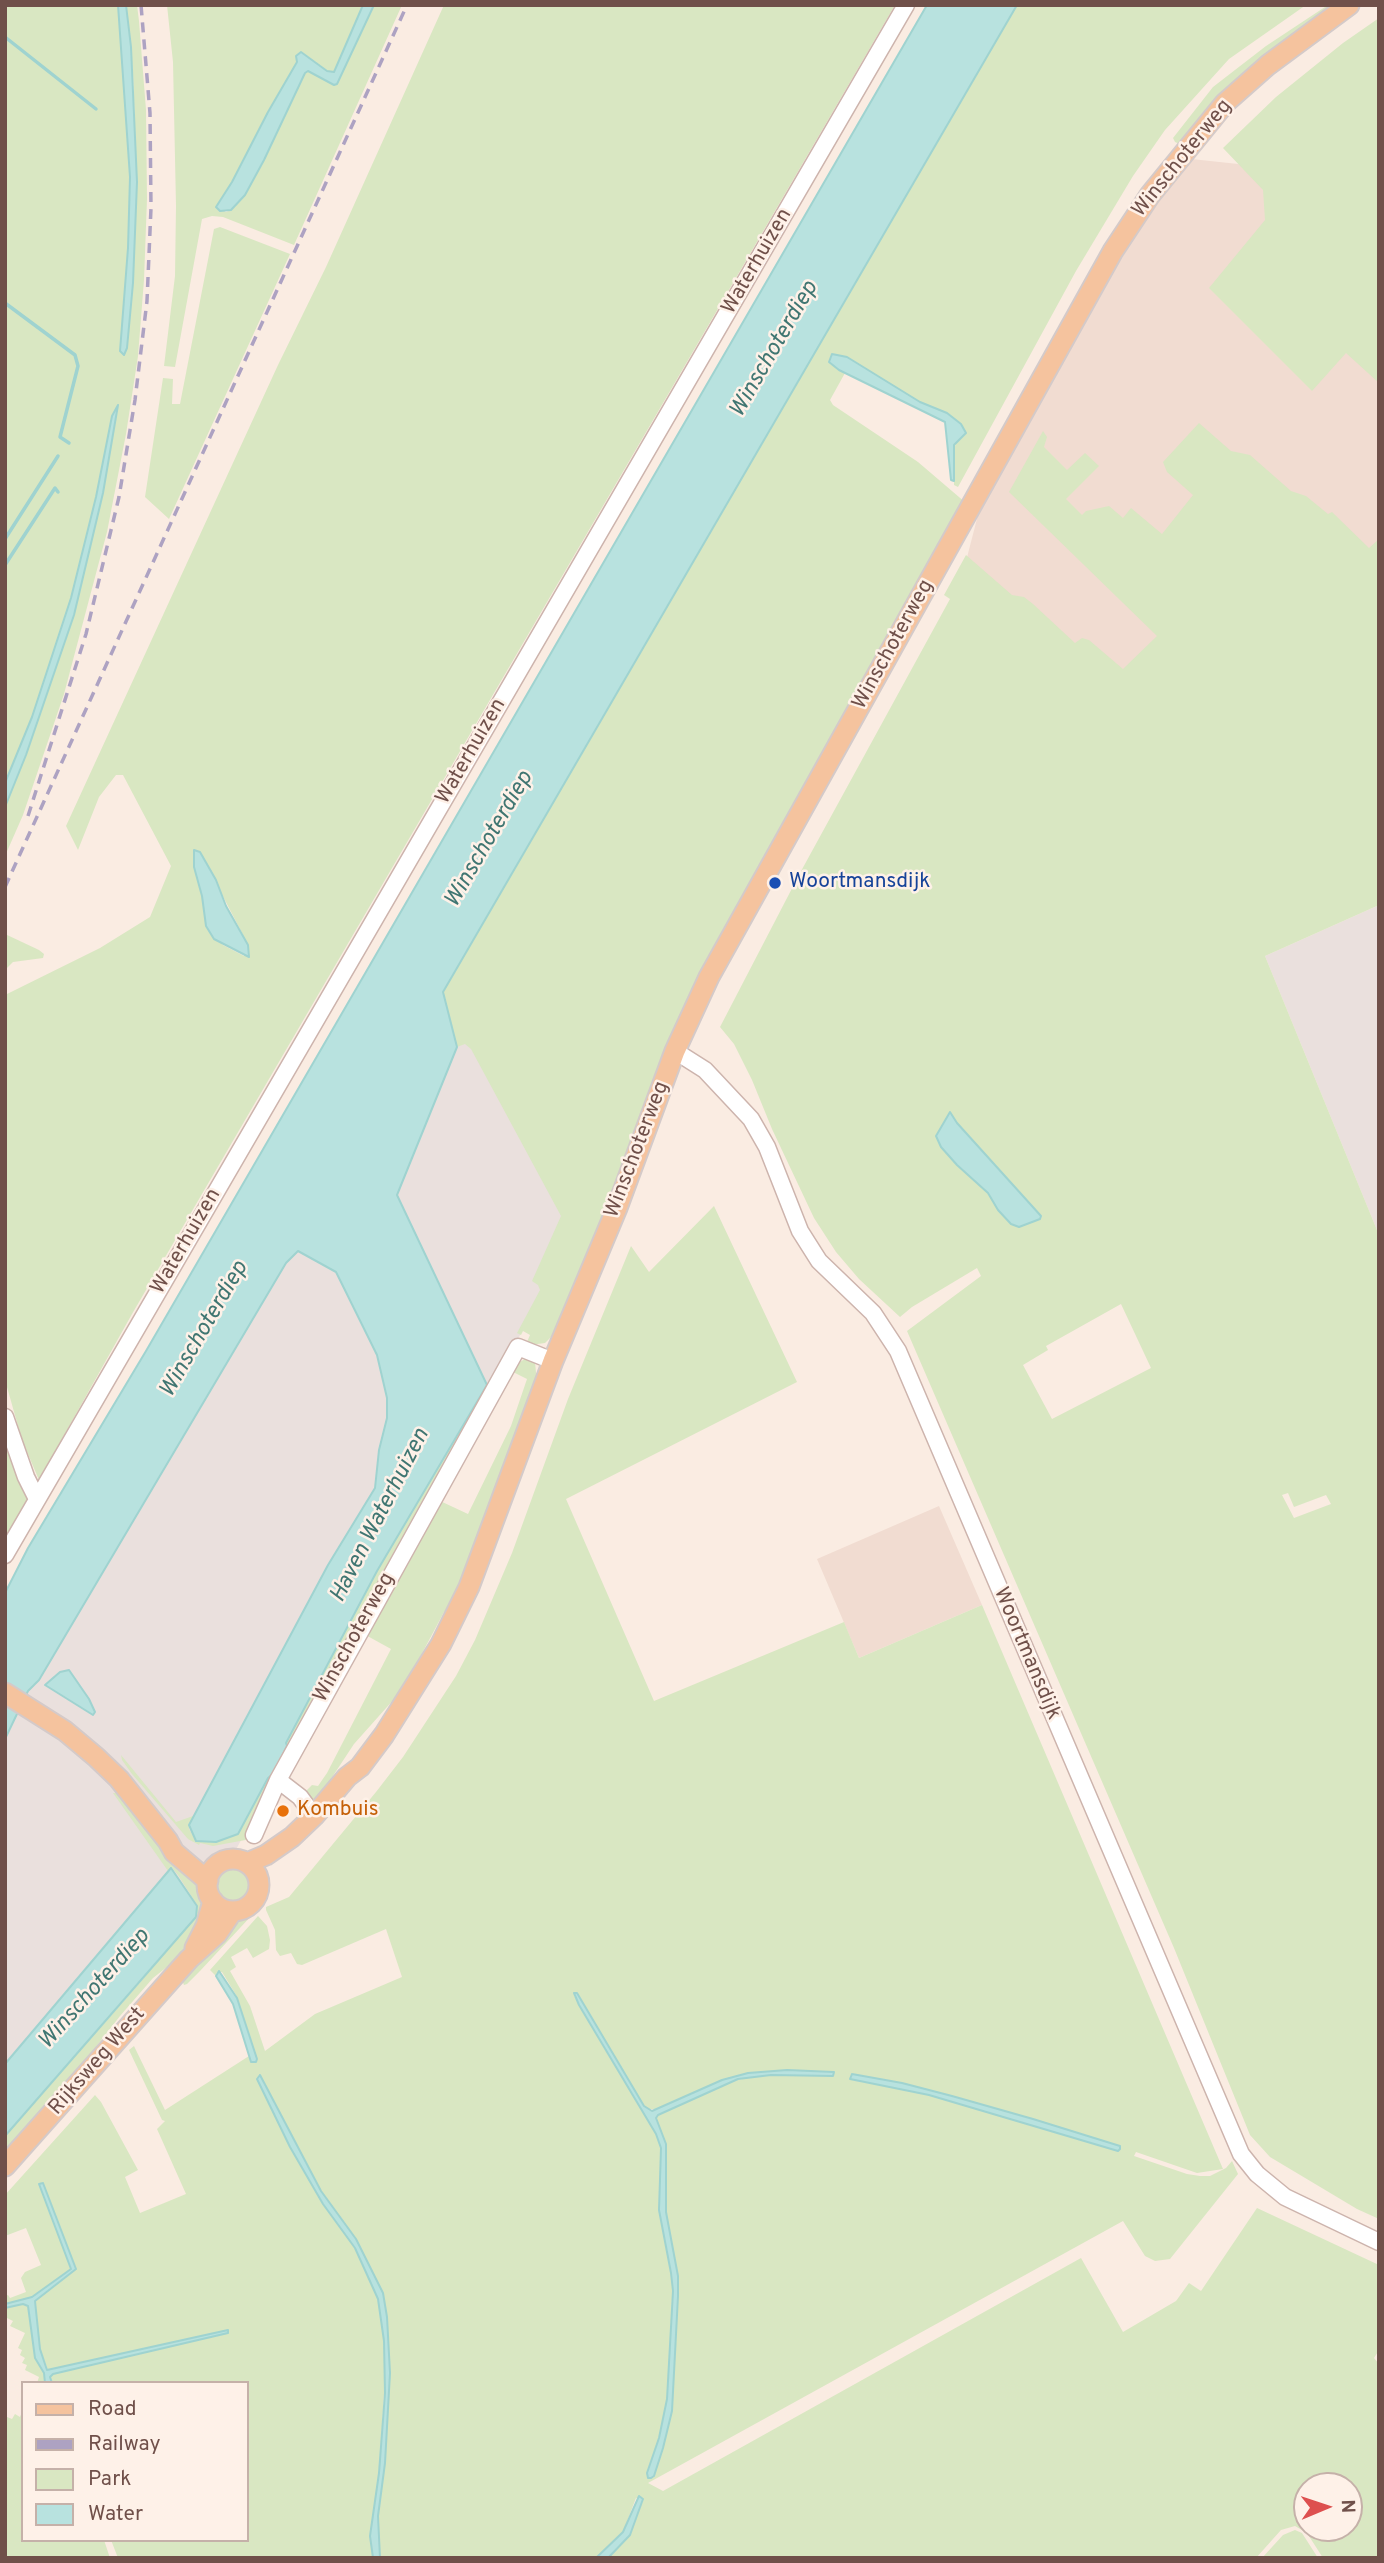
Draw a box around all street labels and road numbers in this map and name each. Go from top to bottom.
street label: Winschoterweg [1128,95,1238,223]
street label: Waterhuizen [718,205,798,319]
street label: Winschoterweg [848,576,940,714]
street label: Waterhuizen [432,695,512,809]
street label: Winschoterweg [600,1078,676,1222]
street label: Waterhuizen [147,1185,227,1299]
street label: Winschoterweg [309,1569,401,1707]
street label: Woortmansdijk [987,1584,1065,1724]
street label: Rijksweg West [44,2003,152,2121]

